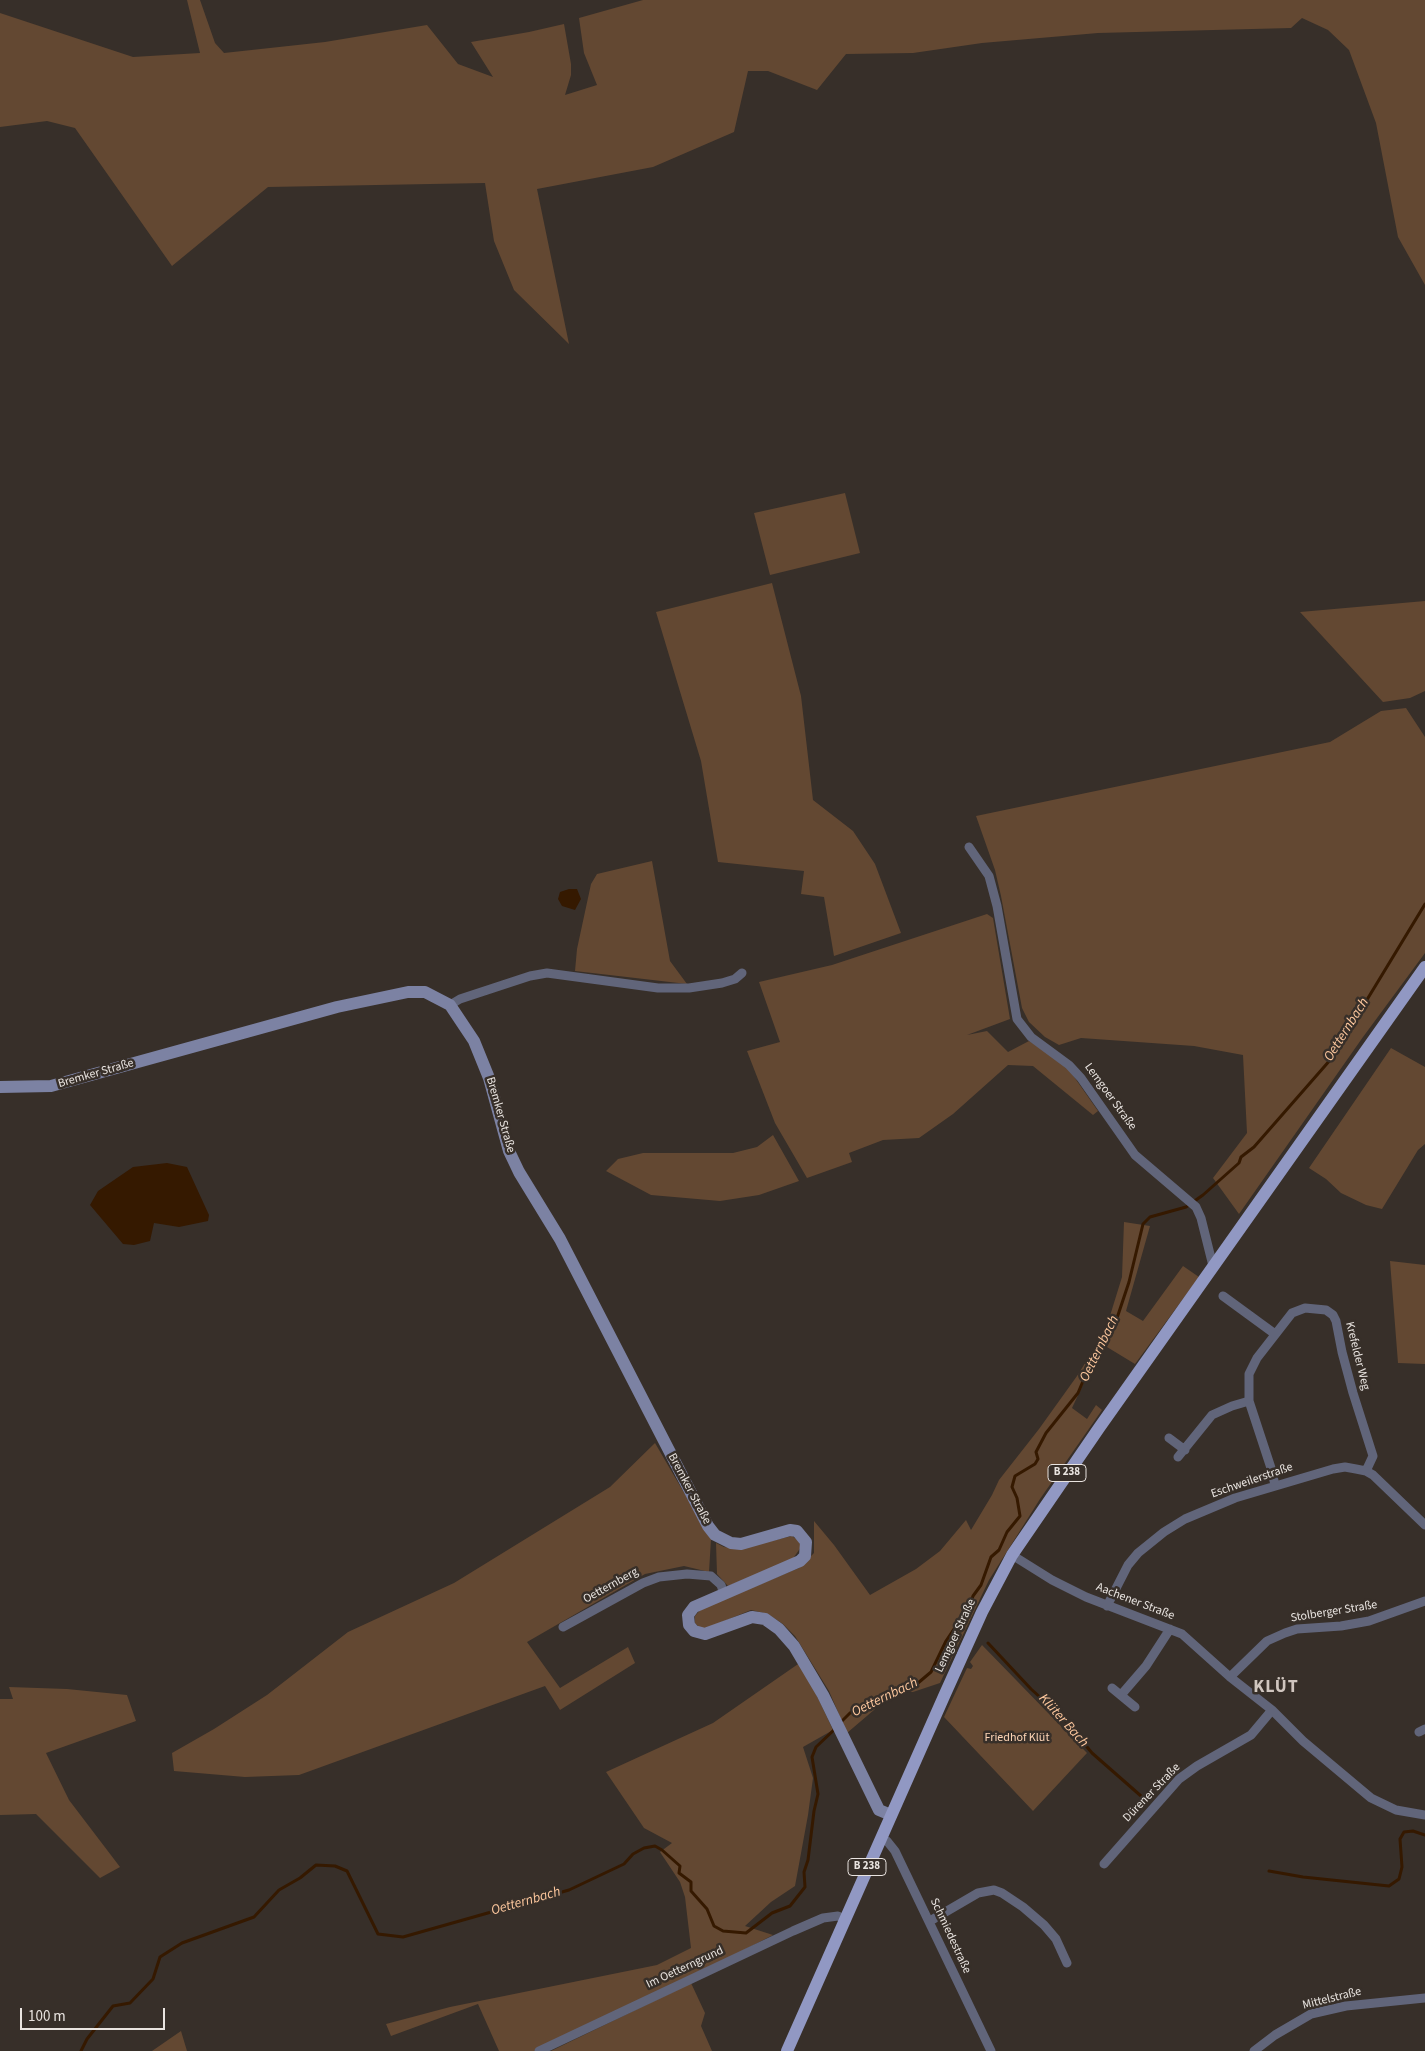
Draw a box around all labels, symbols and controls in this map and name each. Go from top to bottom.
water label: Oetternbach [1321,995,1373,1065]
street label: Bremker Straße [56,1056,136,1092]
street label: Lemgoer Straße [1081,1061,1139,1133]
street label: Bremker Straße [482,1075,518,1155]
water label: Oetternbach [1077,1313,1123,1385]
street label: Krefelder Weg [1342,1320,1372,1392]
street label: Bremker Straße [664,1451,714,1527]
street label: Eschweilerstraße [1209,1460,1295,1502]
road number: B 238 [1048,1465,1086,1482]
street label: Oetternberg [581,1565,641,1607]
street label: Aachener Straße [1094,1580,1176,1624]
street label: Lemgoer Straße [933,1597,979,1675]
street label: Stolberger Straße [1290,1598,1378,1626]
water label: Oetternbach [849,1675,921,1721]
district label: KLÜT [1253,1677,1299,1699]
water label: Klüter Bach [1035,1691,1091,1751]
park label: Friedhof Klüt [985,1731,1049,1745]
street label: Dürener Straße [1120,1761,1184,1825]
road number: B 238 [848,1858,886,1875]
water label: Oetternbach [489,1884,563,1920]
street label: Schmiedestraße [926,1896,974,1976]
street label: Im Oetterngrund [644,1944,726,1992]
street label: Mittelstraße [1301,1985,1363,2013]
scale bar [22,1998,168,2030]
text: 100 m [28,2006,66,2027]

